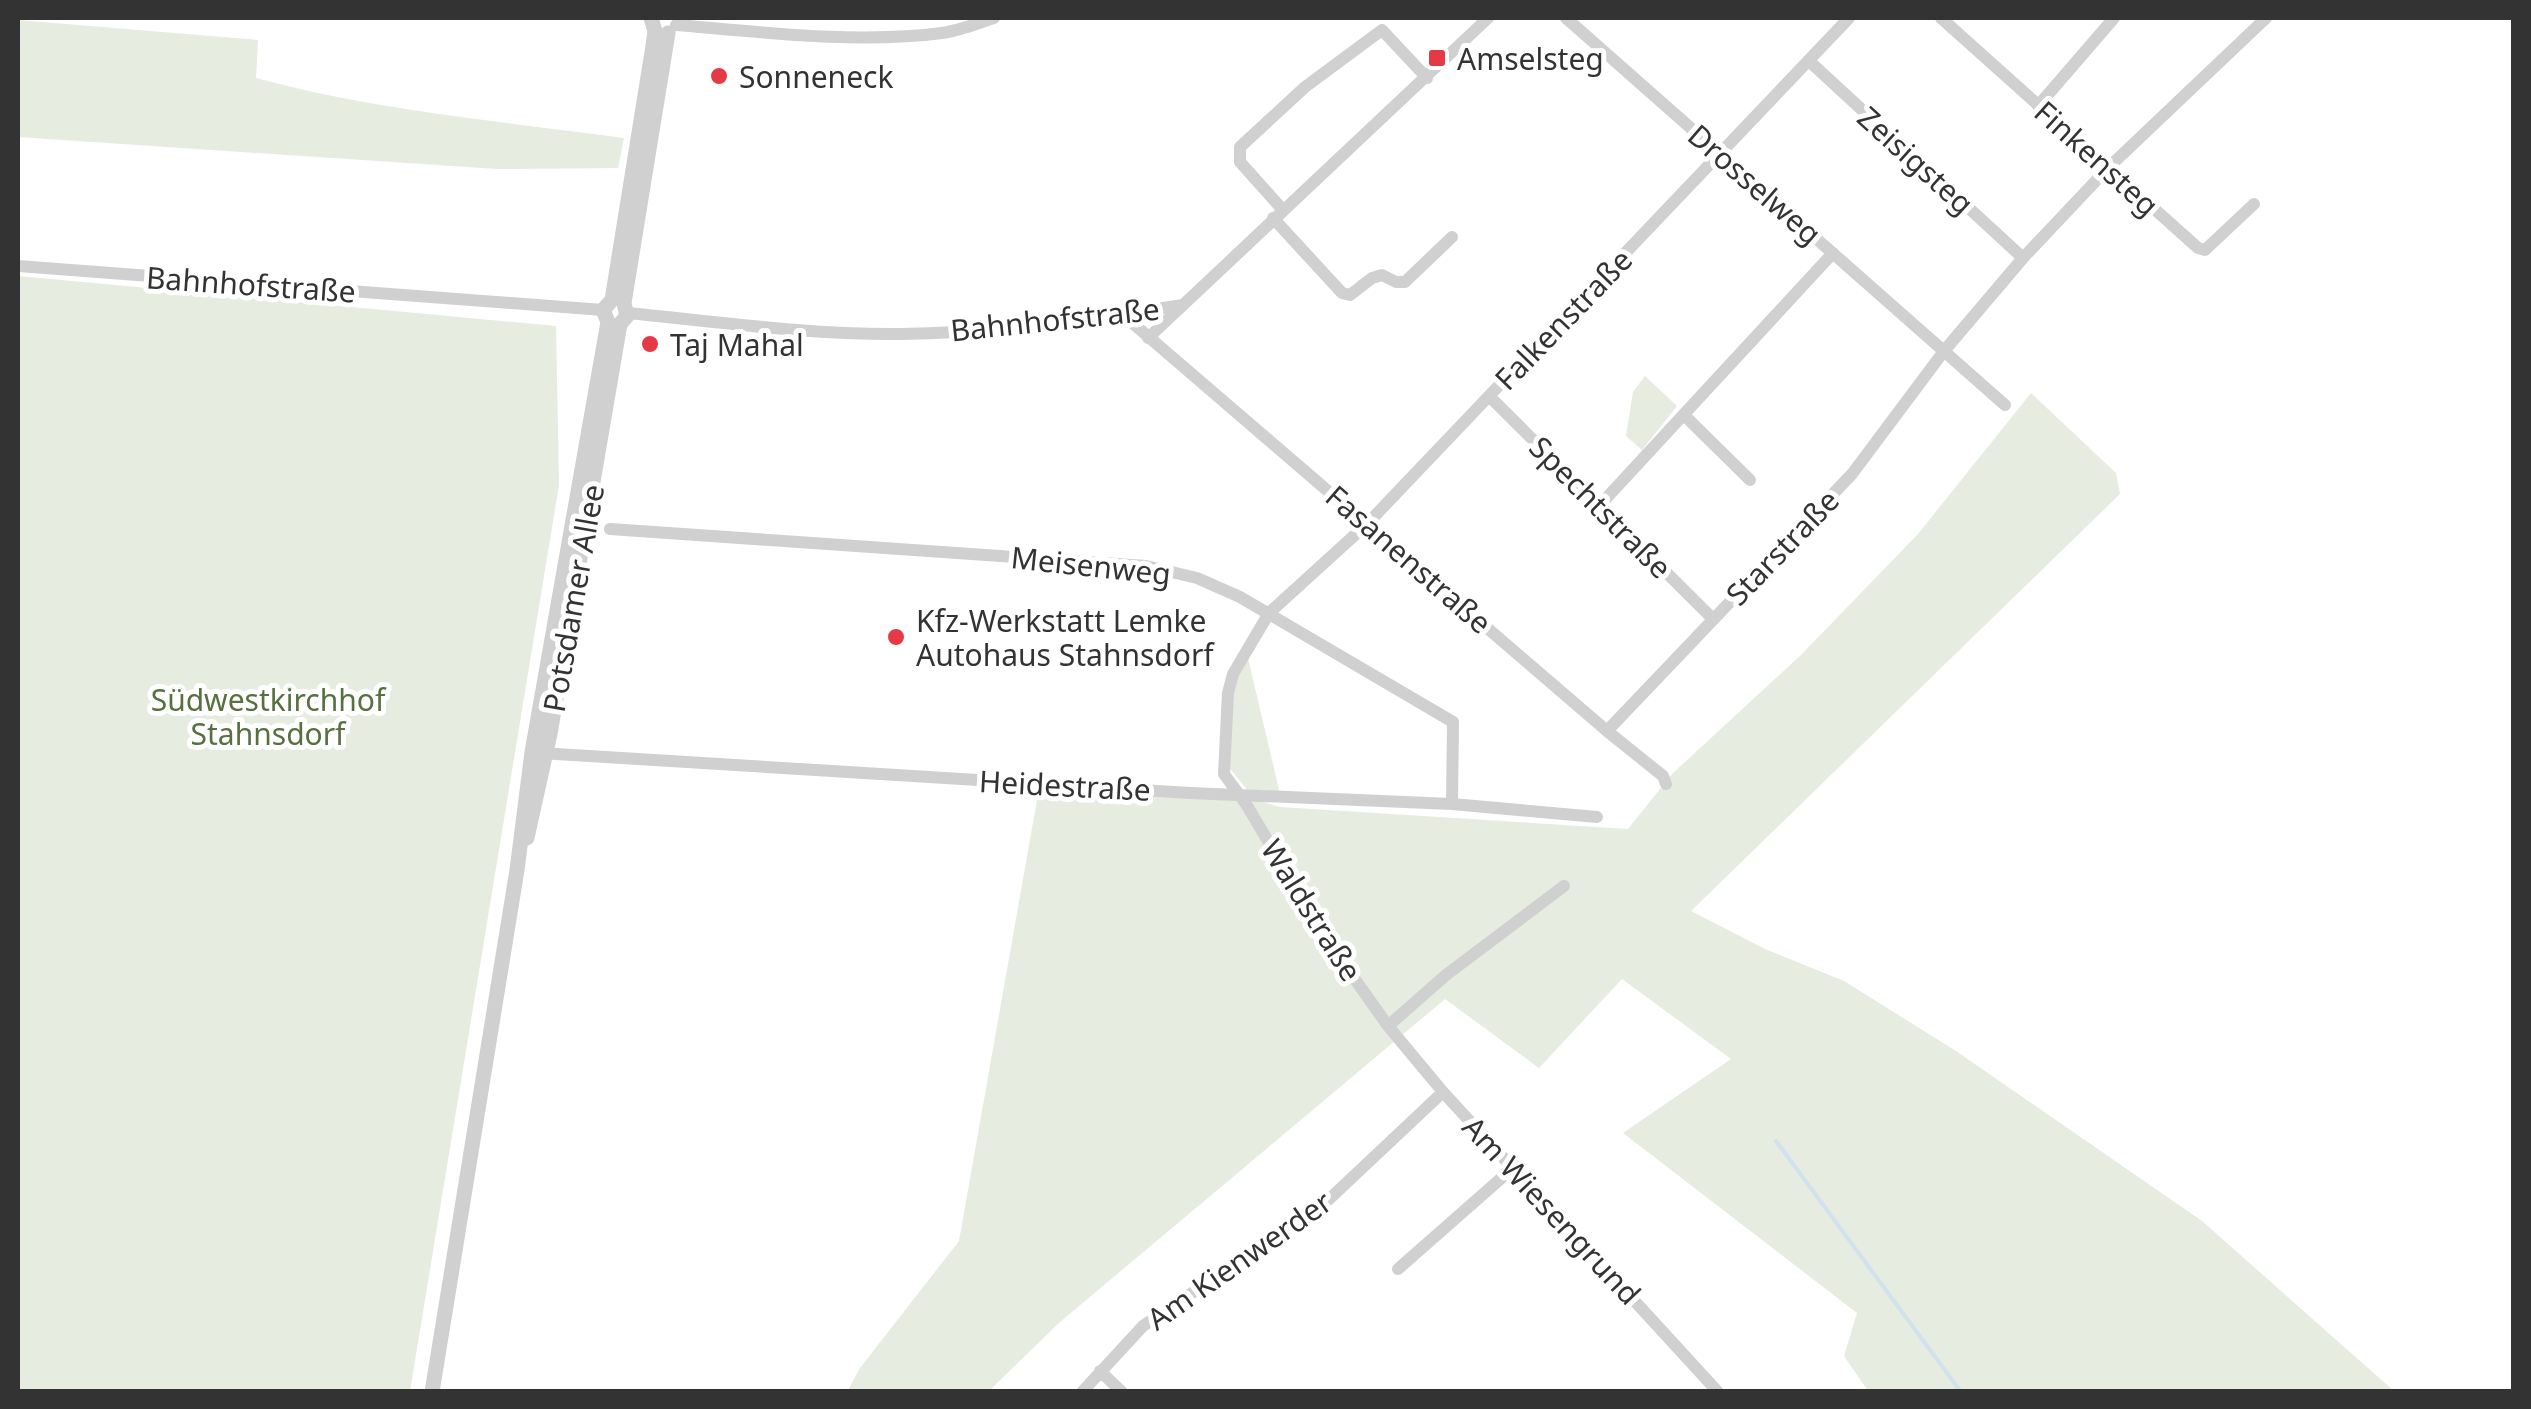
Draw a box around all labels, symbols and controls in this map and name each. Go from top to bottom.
place label: Amselsteg [1457,38,1604,79]
marker: Amselsteg [1426,47,1448,69]
place label: Sonneneck [739,56,894,97]
marker: Sonneneck [708,65,730,87]
street label: Finkensteg [2026,91,2168,225]
street label: Zeisigsteg [1849,97,1983,223]
street label: Drosselweg [1680,115,1830,253]
street label: Falkenstraße [1485,240,1641,398]
street label: Bahnhofstraße [145,256,357,312]
street label: Bahnhofstraße [948,288,1162,350]
place label: Taj Mahal [670,324,804,365]
marker: Taj Mahal [639,333,661,355]
street label: Spechtstraße [1521,427,1681,587]
street label: Fasanenstraße [1317,476,1501,642]
street label: Starstraße [1716,480,1848,614]
street label: Potsdamer Allee [533,481,613,715]
street label: Meisenweg [1009,536,1173,594]
place label: Kfz-Werkstatt Lemke Autohaus Stahnsdorf [916,600,1215,675]
marker: Kfz-Werkstatt Lemke Autohaus Stahnsdorf [885,626,907,648]
park label: Südwestkirchhof Stahnsdorf [151,679,387,754]
street label: Heidestraße [978,760,1152,810]
street label: Waldstraße [1252,831,1372,989]
street label: Am Wiesengrund [1454,1107,1650,1313]
street label: Am Kienwerder [1138,1181,1340,1339]

